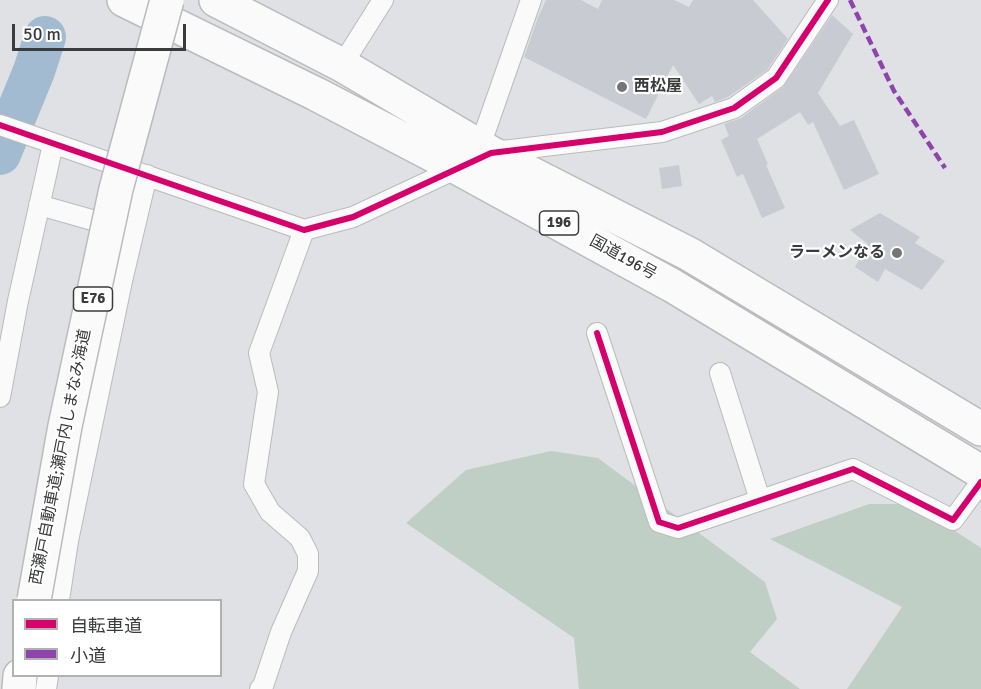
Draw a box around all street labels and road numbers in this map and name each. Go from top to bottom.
road number: 196 [540,211,578,235]
street label: 国道196号 [586,232,660,284]
road number: E76 [74,287,112,311]
street label: 西瀬戸自動車道;瀬戸内しまなみ海道 [27,327,95,587]

